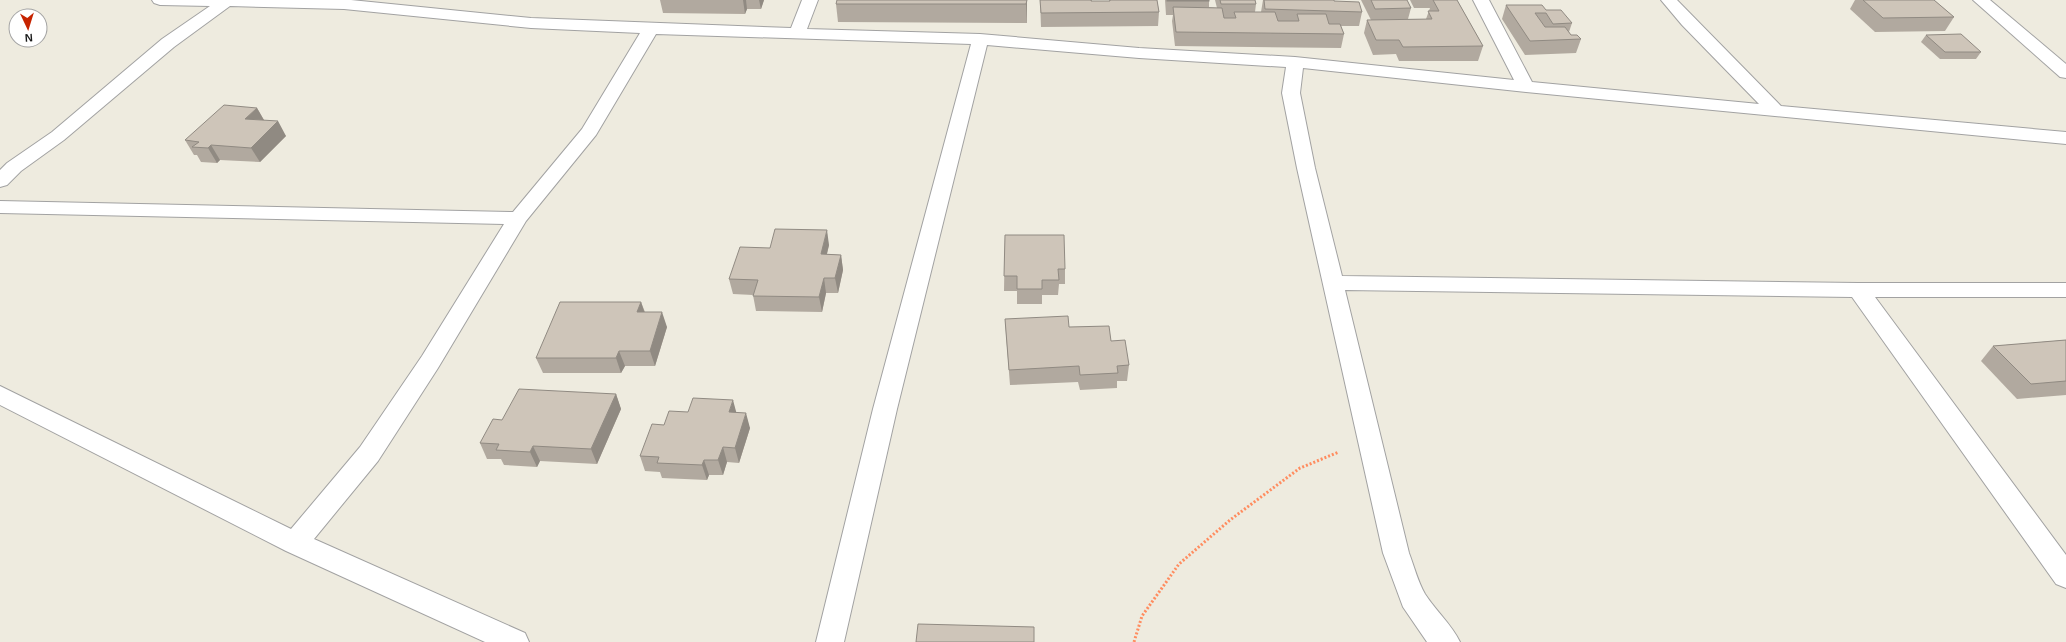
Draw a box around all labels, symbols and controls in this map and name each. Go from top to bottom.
north arrow [8,8,48,48]
text: N [24,32,33,44]

